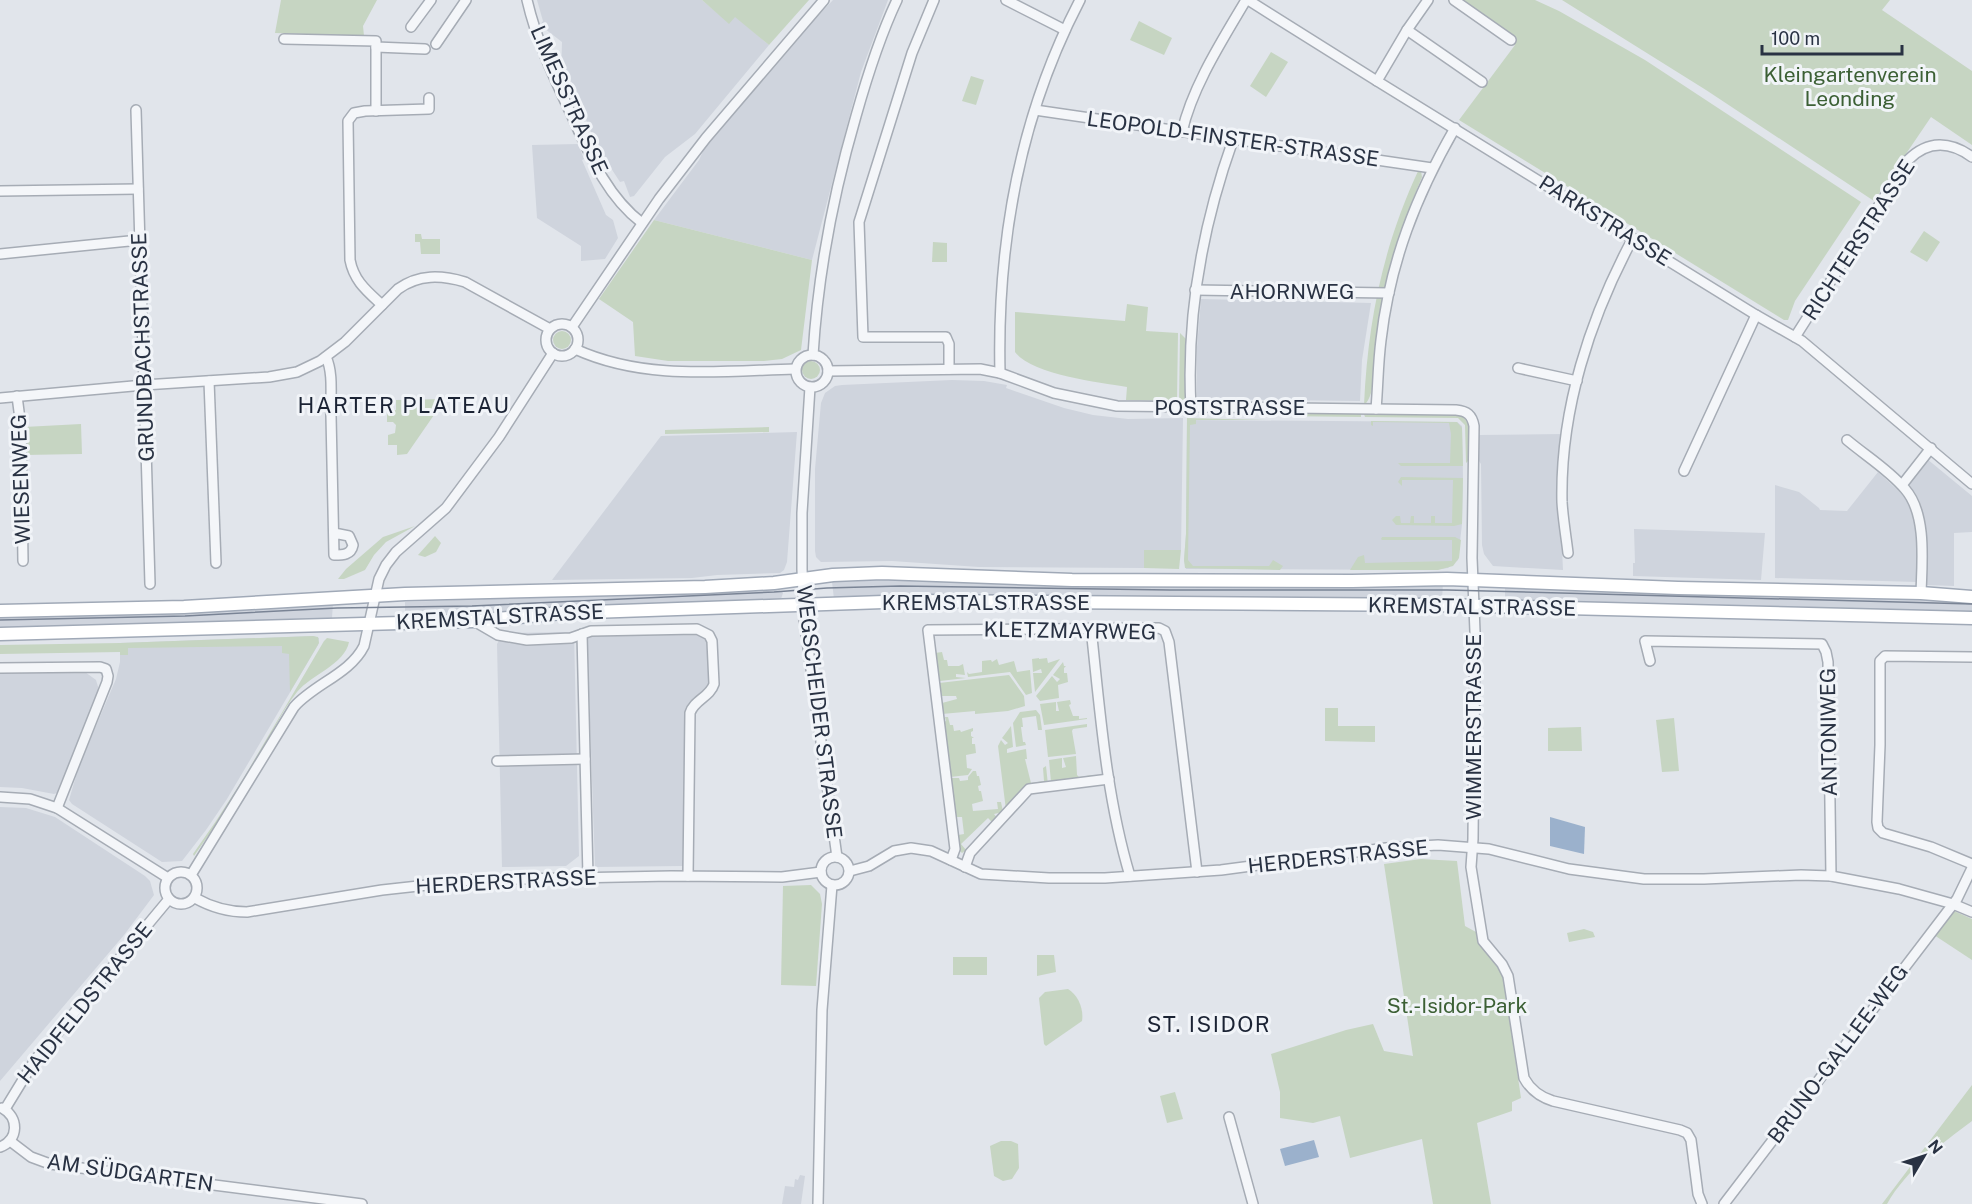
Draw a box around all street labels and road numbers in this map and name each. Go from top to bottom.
street label: LIMESSTRASSE [525,21,613,178]
street label: LEOPOLD-FINSTER-STRASSE [1085,106,1381,171]
street label: RICHTERSTRASSE [1797,155,1920,325]
street label: PARKSTRASSE [1535,170,1676,271]
street label: GRUNDBACHSTRASSE [126,232,159,462]
street label: AHORNWEG [1230,279,1354,304]
street label: POSTSTRASSE [1154,395,1306,420]
street label: WIESENWEG [6,413,35,545]
street label: WEGSCHEIDER STRASSE [792,584,847,840]
street label: KREMSTALSTRASSE [882,590,1090,615]
street label: KREMSTALSTRASSE [1368,592,1576,621]
street label: KREMSTALSTRASSE [395,599,605,634]
street label: KLETZMAYRWEG [984,616,1157,645]
street label: WIMMERSTRASSE [1461,634,1486,820]
street label: ANTONIWEG [1815,667,1842,797]
street label: HERDERSTRASSE [1246,835,1429,878]
street label: HERDERSTRASSE [415,864,597,899]
street label: HAIDFELDSTRASSE [12,917,157,1088]
street label: BRUNO-GALLEE-WEG [1762,960,1913,1148]
street label: AM SÜDGARTEN [45,1148,215,1197]

